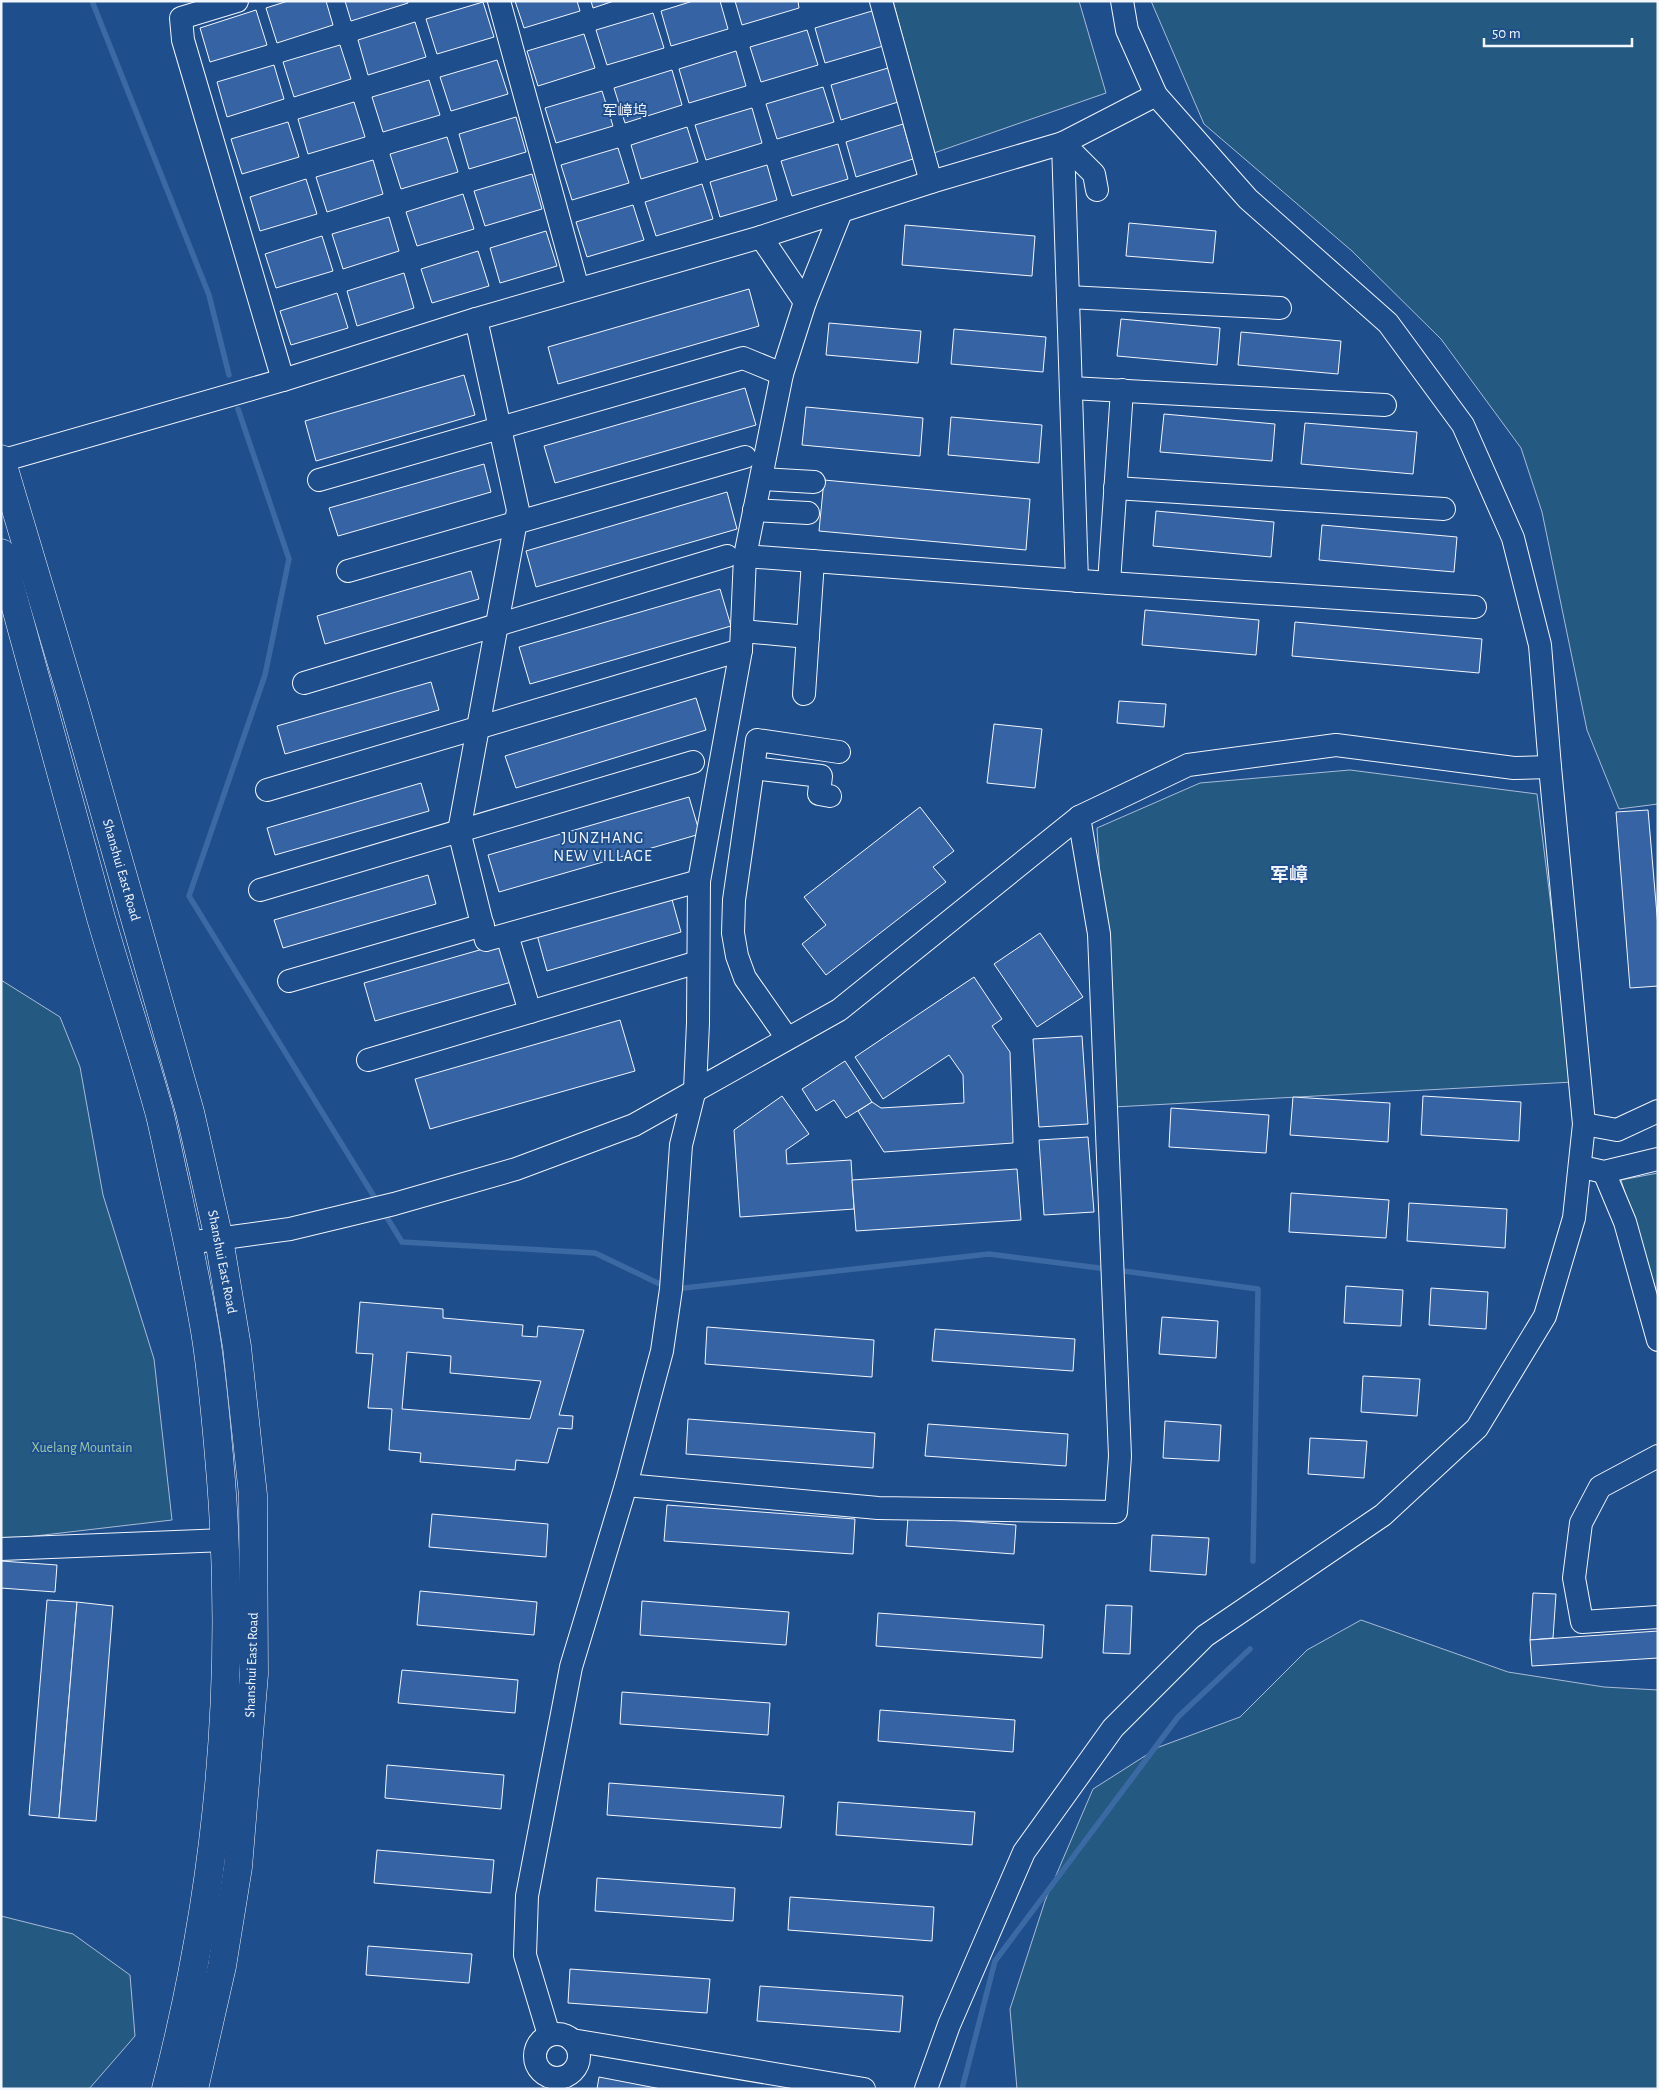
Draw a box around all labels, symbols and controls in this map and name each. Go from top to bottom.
scale bar [1484,15,1632,47]
text: 50 m [1492,26,1521,41]
district label: 军嶂坞 [602,102,648,119]
street label: Shanshui East Road [100,817,142,923]
district label: JUNZHANG NEW VILLAGE [553,830,653,864]
district label: 军嶂 [1270,864,1308,885]
street label: Shanshui East Road [205,1209,239,1315]
park label: Xuelang Mountain [31,1441,133,1455]
street label: Shanshui East Road [243,1612,261,1718]

